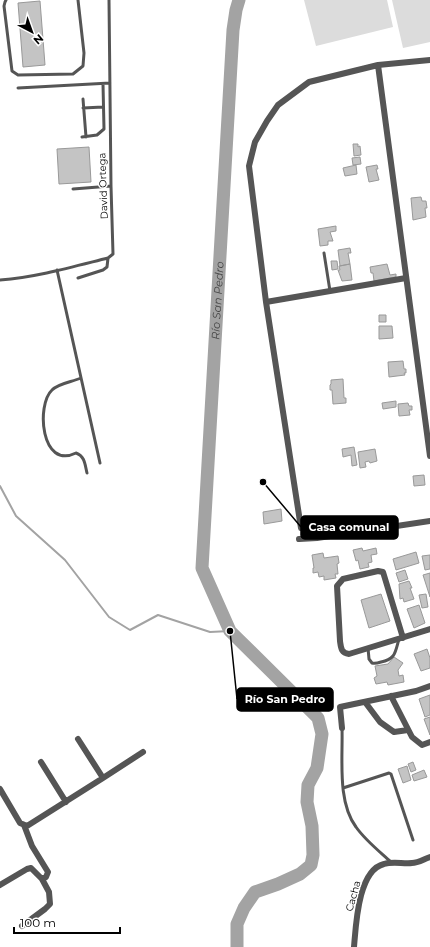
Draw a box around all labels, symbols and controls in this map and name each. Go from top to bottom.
north arrow [12,12,52,52]
text: N [31,31,47,48]
street label: David Ortega [95,152,111,220]
water label: Río San Pedro [208,261,227,340]
callout: Casa comunal [301,516,398,539]
text: Casa comunal [309,520,389,534]
callout: Río San Pedro [237,688,333,711]
text: Río San Pedro [245,692,325,706]
street label: Cacha [343,879,363,913]
scale bar [14,909,120,935]
text: 100 m [20,915,56,930]

